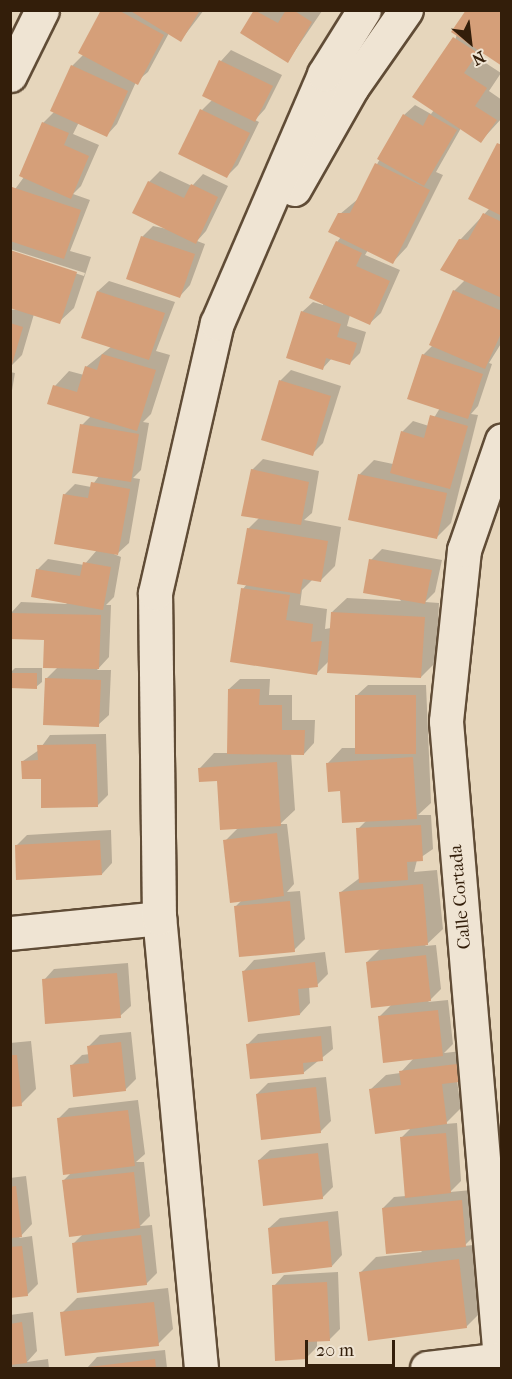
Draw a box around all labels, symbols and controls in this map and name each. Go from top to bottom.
north arrow [440,12,500,72]
text: N [469,47,489,70]
street label: Calle Cortada [446,844,476,950]
scale bar [308,1328,398,1366]
text: 20 m [316,1340,354,1361]

